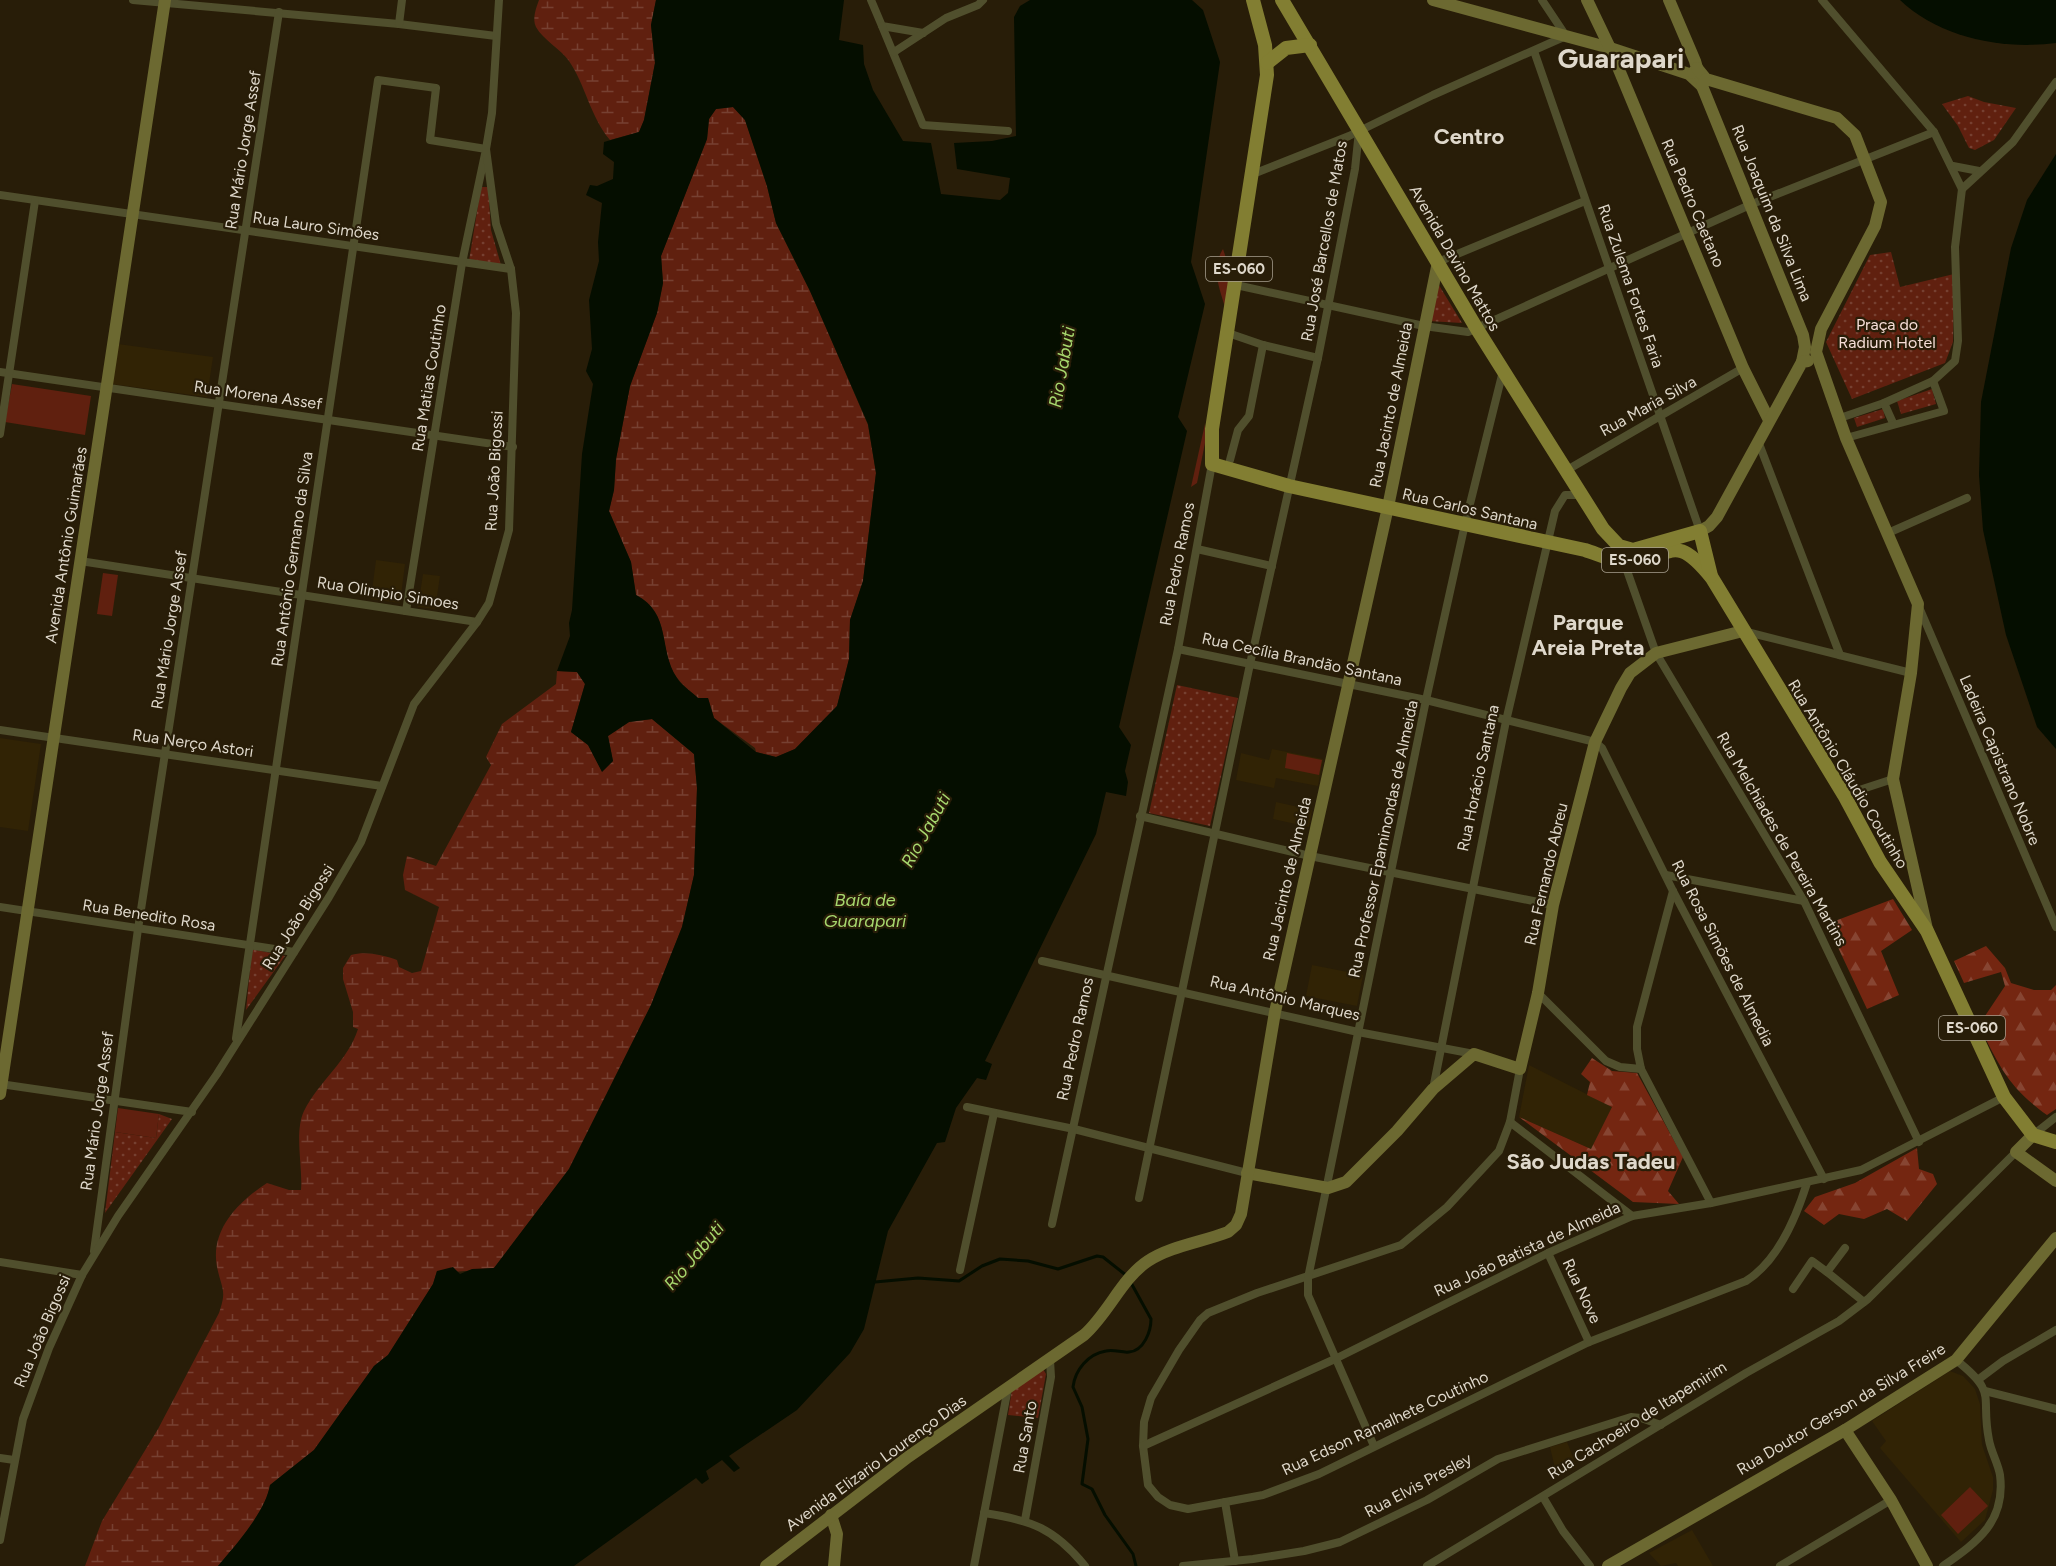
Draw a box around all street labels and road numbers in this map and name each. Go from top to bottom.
street label: Rua Mário Jorge Assef [221,69,265,231]
street label: Rua Joaquim da Silva Lima [1728,122,1816,304]
street label: Rua Pedro Caetano [1657,136,1729,270]
street label: Rua José Barcellos de Matos [1297,139,1351,343]
street label: Avenida Davino Mattos [1405,182,1505,334]
street label: Rua Zulema Fortes Faria [1594,202,1668,370]
street label: Rua Lauro Simões [251,208,381,244]
road number: ES-060 [1206,257,1272,281]
street label: Rua Matias Coutinho [408,303,450,453]
street label: Rua Jacinto de Almeida [1366,321,1416,489]
street label: Rua Maria Silva [1596,372,1700,440]
street label: Rua Morena Assef [193,377,324,413]
street label: Rua João Bigossi [481,410,507,532]
street label: Avenida Antônio Guimarães [41,445,91,645]
street label: Rua Antônio Germano da Silva [267,450,317,668]
street label: Rua Carlos Santana [1400,484,1540,534]
street label: Rua Pedro Ramos [1156,501,1198,627]
road number: ES-060 [1602,548,1668,572]
street label: Rua Mário Jorge Assef [147,549,191,711]
street label: Rua Olimpio Simoes [316,572,460,614]
street label: Rua Cecília Brandão Santana [1200,628,1404,690]
street label: Ladeira Capistrano Nobre [1955,672,2045,848]
street label: Rua Antônio Cláudio Coutinho [1784,676,1912,872]
street label: Rua Professor Epaminondas de Almeida [1344,698,1422,980]
street label: Rua Horácio Santana [1453,703,1503,853]
street label: Rua Nerço Astori [131,725,255,761]
street label: Rua Melchiades de Pereira Martins [1713,728,1851,950]
street label: Rua Jacinto de Almeida [1259,795,1315,963]
street label: Rua Fernando Abreu [1520,801,1572,947]
street label: Rua Rosa Simões de Almedia [1668,857,1778,1049]
street label: Rua João Bigossi [258,861,338,973]
street label: Rua Benedito Rosa [81,895,217,935]
street label: Rua Antônio Marques [1208,971,1362,1025]
street label: Rua Pedro Ramos [1053,976,1097,1102]
road number: ES-060 [1939,1016,2005,1040]
street label: Rua Mário Jorge Assef [76,1030,118,1192]
street label: Rua João Batista de Almeida [1431,1197,1623,1301]
street label: Rua Nove [1559,1256,1605,1327]
street label: Rua João Bigossi [10,1272,74,1390]
street label: Rua Doutor Gerson da Silva Freire [1733,1339,1949,1479]
street label: Rua Cachoeiro de Itapemirim [1544,1357,1730,1483]
street label: Rua Edson Ramalhete Coutinho [1279,1367,1491,1479]
street label: Avenida Elizario Lourenço Dias [782,1391,970,1535]
street label: Rua Santo [1009,1399,1041,1475]
street label: Rua Elvis Presley [1361,1448,1475,1521]

